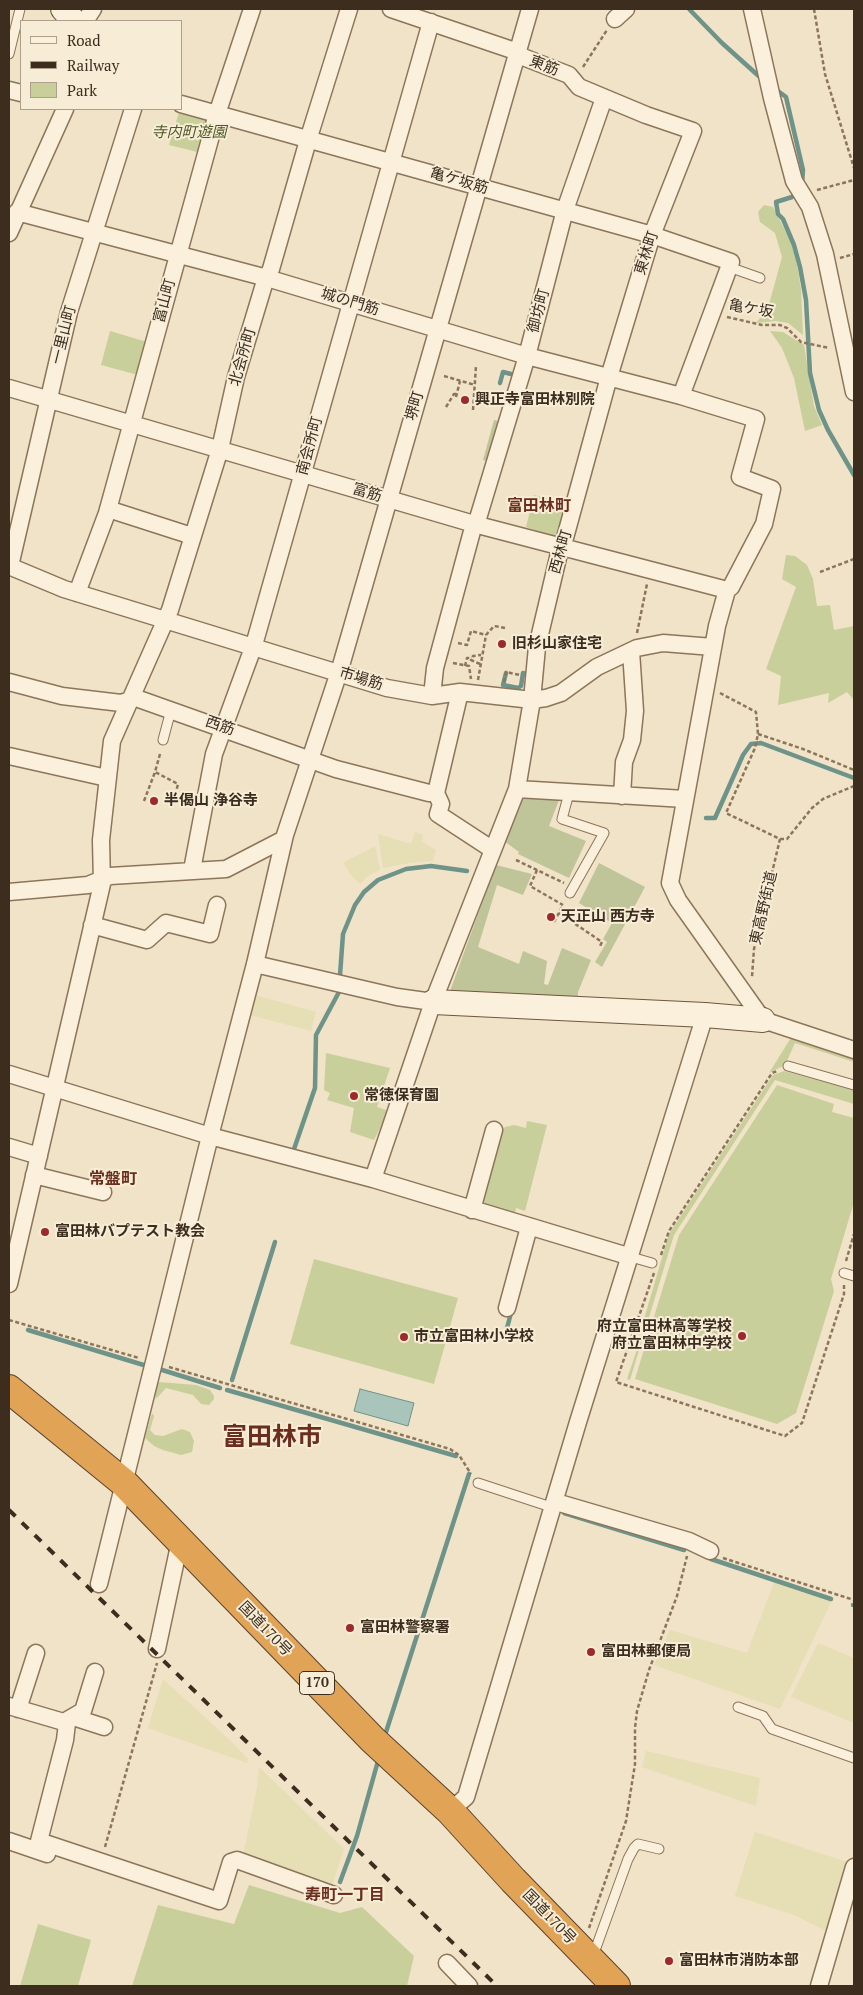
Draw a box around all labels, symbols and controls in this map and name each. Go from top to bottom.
legend [20,20,182,110]
text: Road [67,30,100,50]
street label: 東筋 [527,52,561,80]
text: Railway [67,55,119,75]
text: Park [67,80,97,100]
park label: 寺内町遊園 [152,124,226,142]
street label: 亀ケ坂筋 [428,164,490,198]
street label: 東林町 [631,229,663,277]
street label: 富山町 [150,277,180,325]
street label: 城の門筋 [319,285,381,319]
street label: 御坊町 [524,287,554,335]
street label: 亀ケ坂 [727,296,775,322]
street label: 一里山町 [48,304,80,366]
street label: 北会所町 [226,326,260,388]
street label: 堺町 [402,389,428,423]
place label: 興正寺富田林別院 [475,391,595,409]
marker: 興正寺富田林別院 [459,394,471,406]
street label: 南会所町 [294,415,326,477]
street label: 富筋 [350,480,384,506]
district label: 富田林町 [507,496,571,516]
street label: 西林町 [546,528,576,576]
place label: 旧杉山家住宅 [512,635,602,653]
marker: 旧杉山家住宅 [496,638,508,650]
street label: 市場筋 [337,664,385,694]
street label: 西筋 [203,713,237,739]
place label: 半偈山 浄谷寺 [164,792,258,810]
marker: 半偈山 浄谷寺 [148,795,160,807]
street label: 東高野街道 [747,869,781,947]
place label: 天正山 西方寺 [561,908,655,926]
marker: 天正山 西方寺 [545,911,557,923]
place label: 常徳保育園 [364,1087,439,1105]
marker: 常徳保育園 [348,1090,360,1102]
district label: 常盤町 [89,1169,137,1189]
place label: 富田林バプテスト教会 [55,1223,205,1241]
marker: 富田林バプテスト教会 [39,1226,51,1238]
place label: 府立富田林高等学校 府立富田林中学校 [597,1318,732,1353]
place label: 市立富田林小学校 [414,1328,534,1346]
marker: 府立富田林高等学校 府立富田林中学校 [736,1330,748,1342]
marker: 市立富田林小学校 [398,1331,410,1343]
district label: 富田林市 [222,1423,322,1453]
street label: 国道170号 [235,1598,295,1660]
place label: 富田林警察署 [360,1619,450,1637]
marker: 富田林警察署 [344,1622,356,1634]
place label: 富田林郵便局 [601,1643,691,1661]
marker: 富田林郵便局 [585,1646,597,1658]
road number: 170 [300,1672,334,1695]
district label: 寿町一丁目 [305,1885,385,1905]
street label: 国道170号 [519,1886,579,1948]
place label: 富田林市消防本部 [679,1952,799,1970]
marker: 富田林市消防本部 [663,1955,675,1967]

